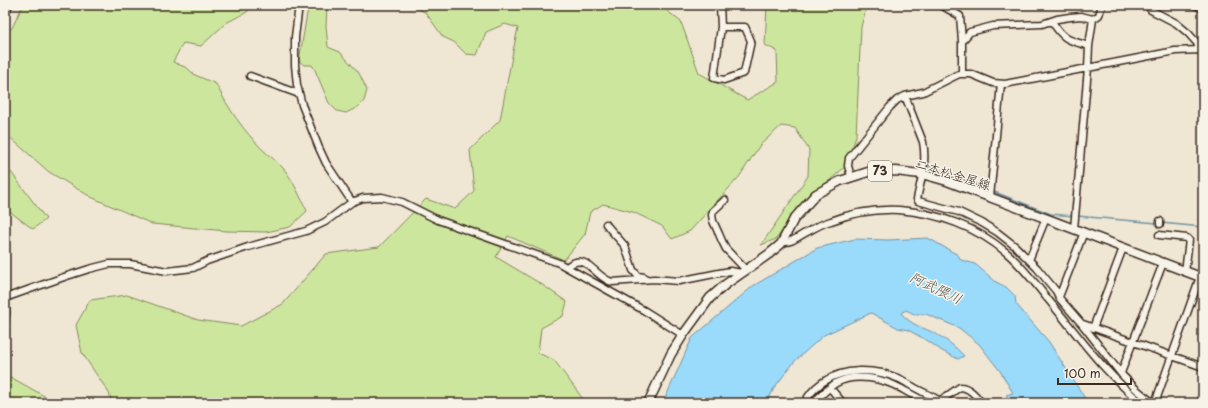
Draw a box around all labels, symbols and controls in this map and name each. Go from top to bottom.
street label: 二本松金屋線 [913,153,994,194]
road number: 73 [868,161,892,181]
water label: 阿武隈川 [906,266,966,309]
scale bar [1058,360,1131,386]
text: 100 m [1064,364,1101,382]

